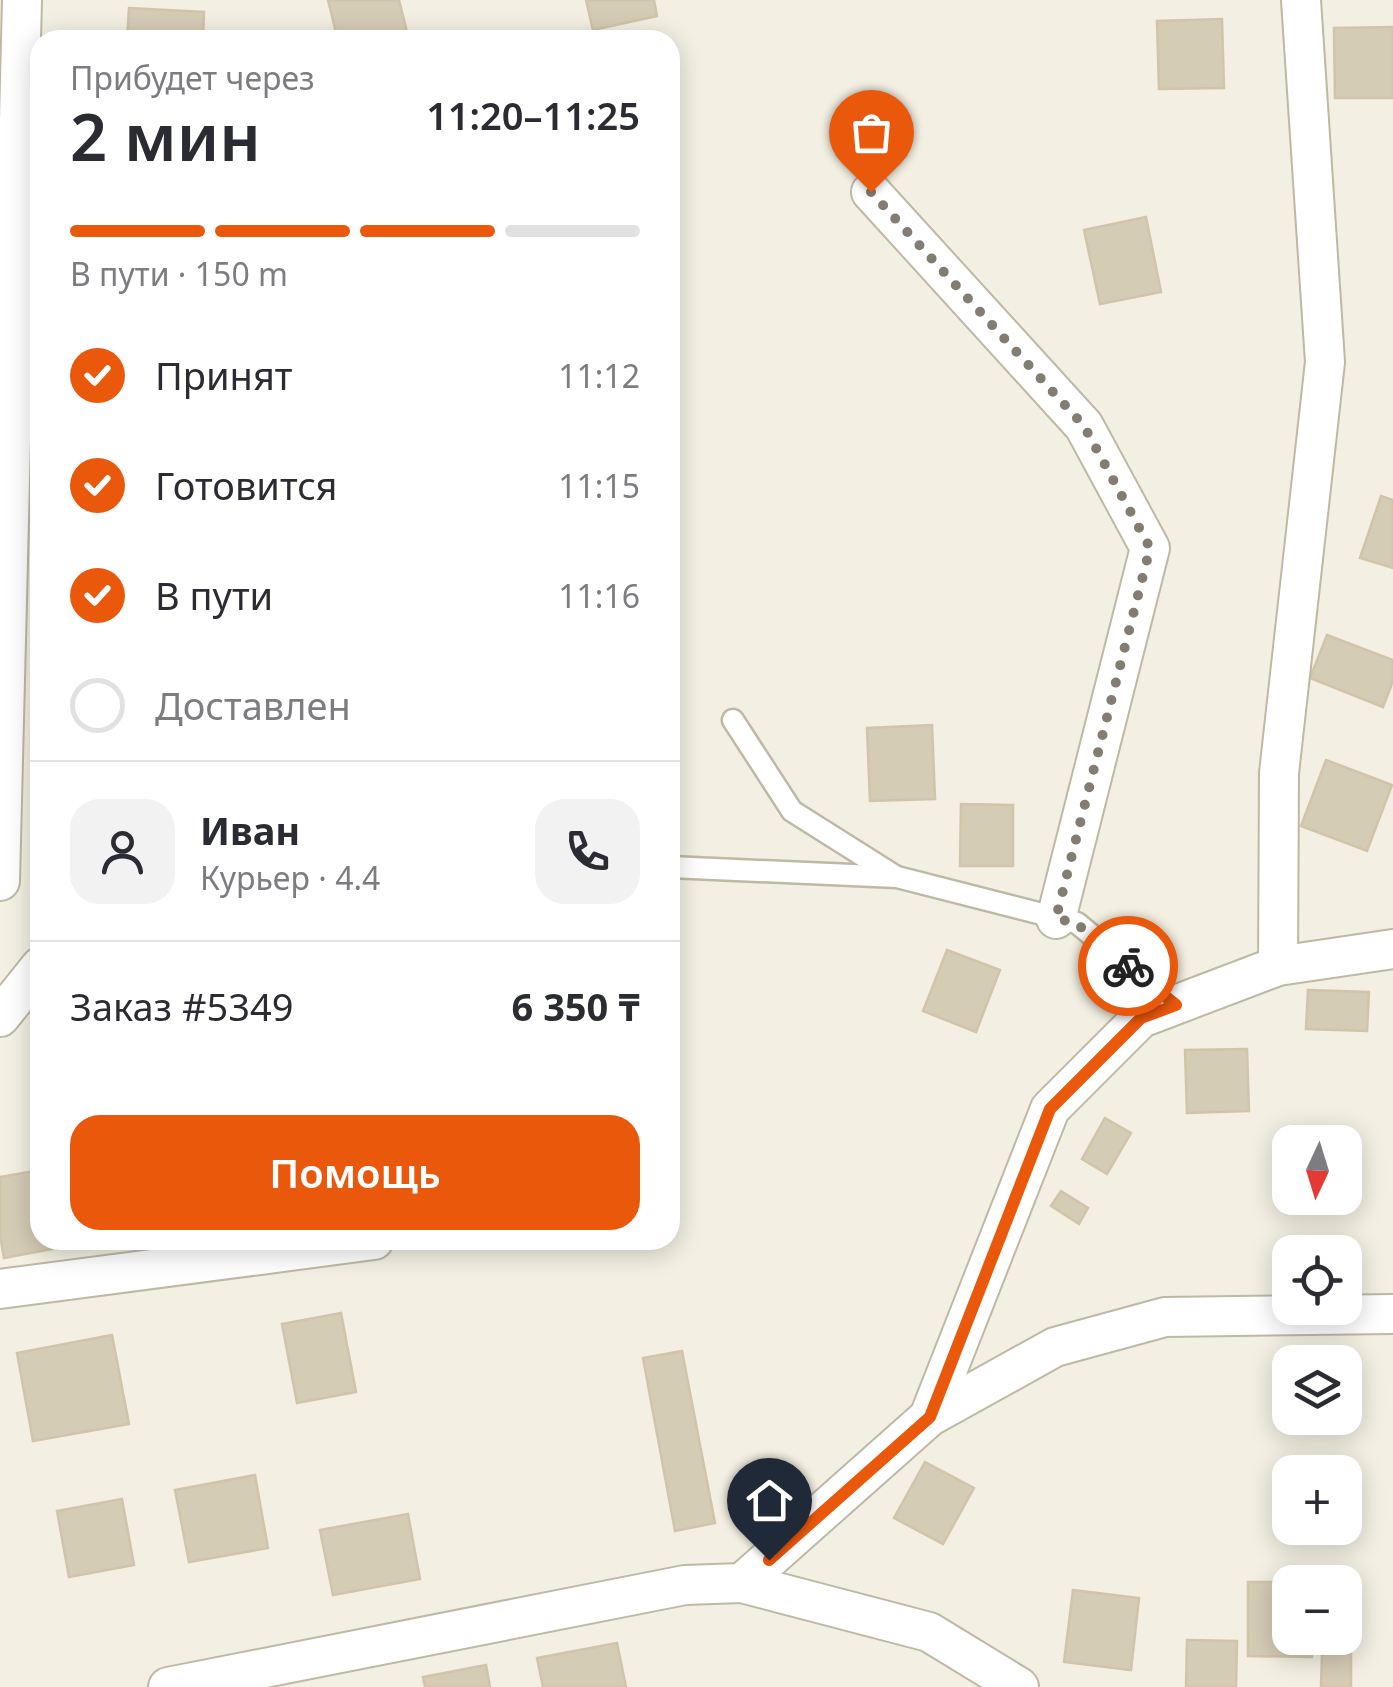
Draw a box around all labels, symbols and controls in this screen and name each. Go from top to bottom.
text: Прибудет через [70,56,315,99]
text: 11:20–11:25 [426,89,640,141]
pin [829,90,914,193]
text: 2 мин [70,92,261,180]
icon: bag [844,105,899,160]
text: В пути · 150 m [70,252,288,295]
icon: check [70,348,125,403]
text: Принят [155,349,292,401]
text: 11:12 [558,354,640,397]
icon: check [70,458,125,513]
text: Готовится [155,459,337,511]
text: 11:15 [558,464,640,507]
icon: check [70,568,125,623]
text: В пути [155,569,273,621]
text: 11:16 [558,574,640,617]
text: Доставлен [155,679,351,731]
button: person [70,799,175,904]
button: phone [535,799,640,904]
text: Иван [200,804,300,856]
text: Курьер · 4.4 [200,856,380,899]
courier [1078,916,1178,1016]
icon: bike [1101,939,1156,994]
text: Заказ #5349 [70,980,294,1032]
text: 6 350 ₸ [512,980,640,1032]
button: Помощь [70,1115,640,1230]
north arrow [1272,1125,1362,1215]
map controls [1272,1125,1362,1655]
button: locate [1272,1235,1362,1325]
button: layers [1272,1345,1362,1435]
button: + [1272,1455,1362,1545]
pin [727,1458,812,1561]
icon: home [742,1473,797,1528]
button: − [1272,1565,1362,1655]

